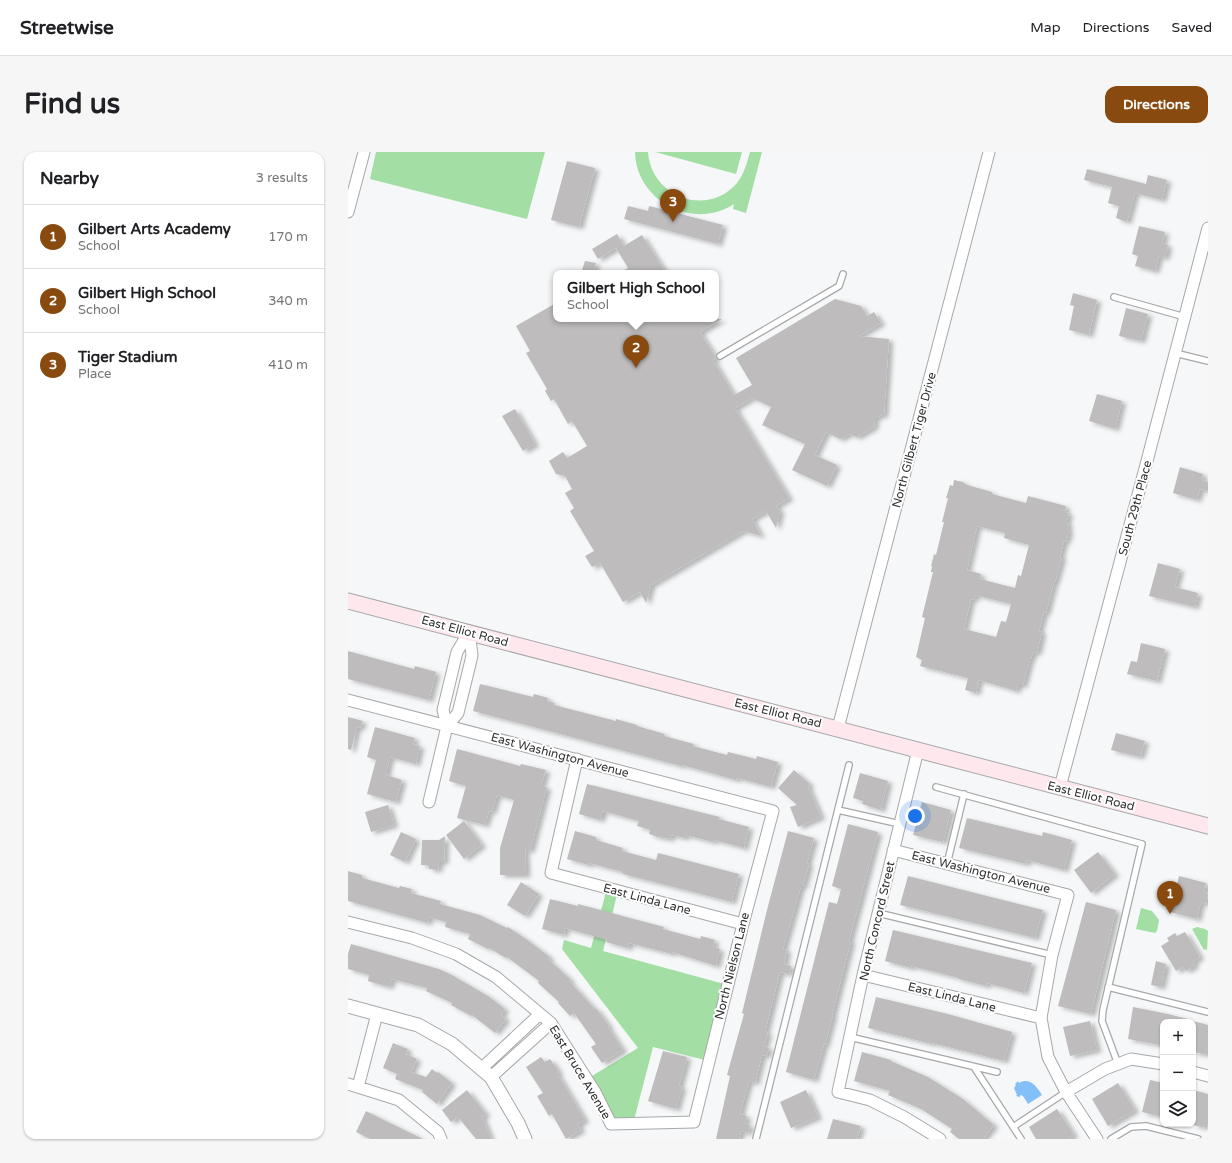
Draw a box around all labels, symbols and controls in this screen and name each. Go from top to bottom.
text: Streetwise [20,17,114,39]
text: Map [1030,19,1061,36]
text: Directions [1083,19,1150,36]
text: Saved [1172,19,1212,36]
button: Directions [1105,86,1208,123]
text: Find us [24,87,120,121]
text: Nearby [40,168,99,189]
text: 3 results [256,170,308,186]
pin: 3 [660,189,686,222]
text: Gilbert Arts Academy [78,220,231,238]
text: 1 [49,229,57,245]
text: 170 m [268,229,308,245]
text: School [78,238,120,254]
popup [553,270,719,322]
text: Gilbert High School [567,279,705,297]
text: Gilbert High School [78,284,216,302]
text: 2 [49,293,57,309]
text: 340 m [268,293,308,309]
text: School [567,297,609,313]
text: School [78,302,120,318]
pin: 2 [623,335,649,368]
text: Tiger Stadium [78,348,178,366]
text: 3 [49,357,57,373]
text: 410 m [268,357,308,373]
text: Place [78,366,111,382]
street label: North Gilbert Tiger Drive [889,370,939,509]
street label: South 29th Place [1116,459,1154,557]
street label: East Elliot Road [420,613,510,649]
street label: East Elliot Road [733,695,823,731]
street label: East Washington Avenue [489,730,631,780]
street label: East Elliot Road [1046,778,1136,814]
your location [905,806,925,826]
street label: East Washington Avenue [910,848,1052,896]
street label: North Concord Street [856,860,898,982]
street label: East Linda Lane [602,881,693,917]
pin: 1 [1157,881,1183,914]
street label: North Nielson Lane [712,911,752,1021]
street label: East Linda Lane [907,979,998,1015]
map controls [1160,1019,1196,1127]
button: + [1160,1019,1196,1055]
street label: East Bruce Avenue [546,1023,614,1122]
button: − [1160,1055,1196,1091]
button: layers [1160,1091,1196,1127]

